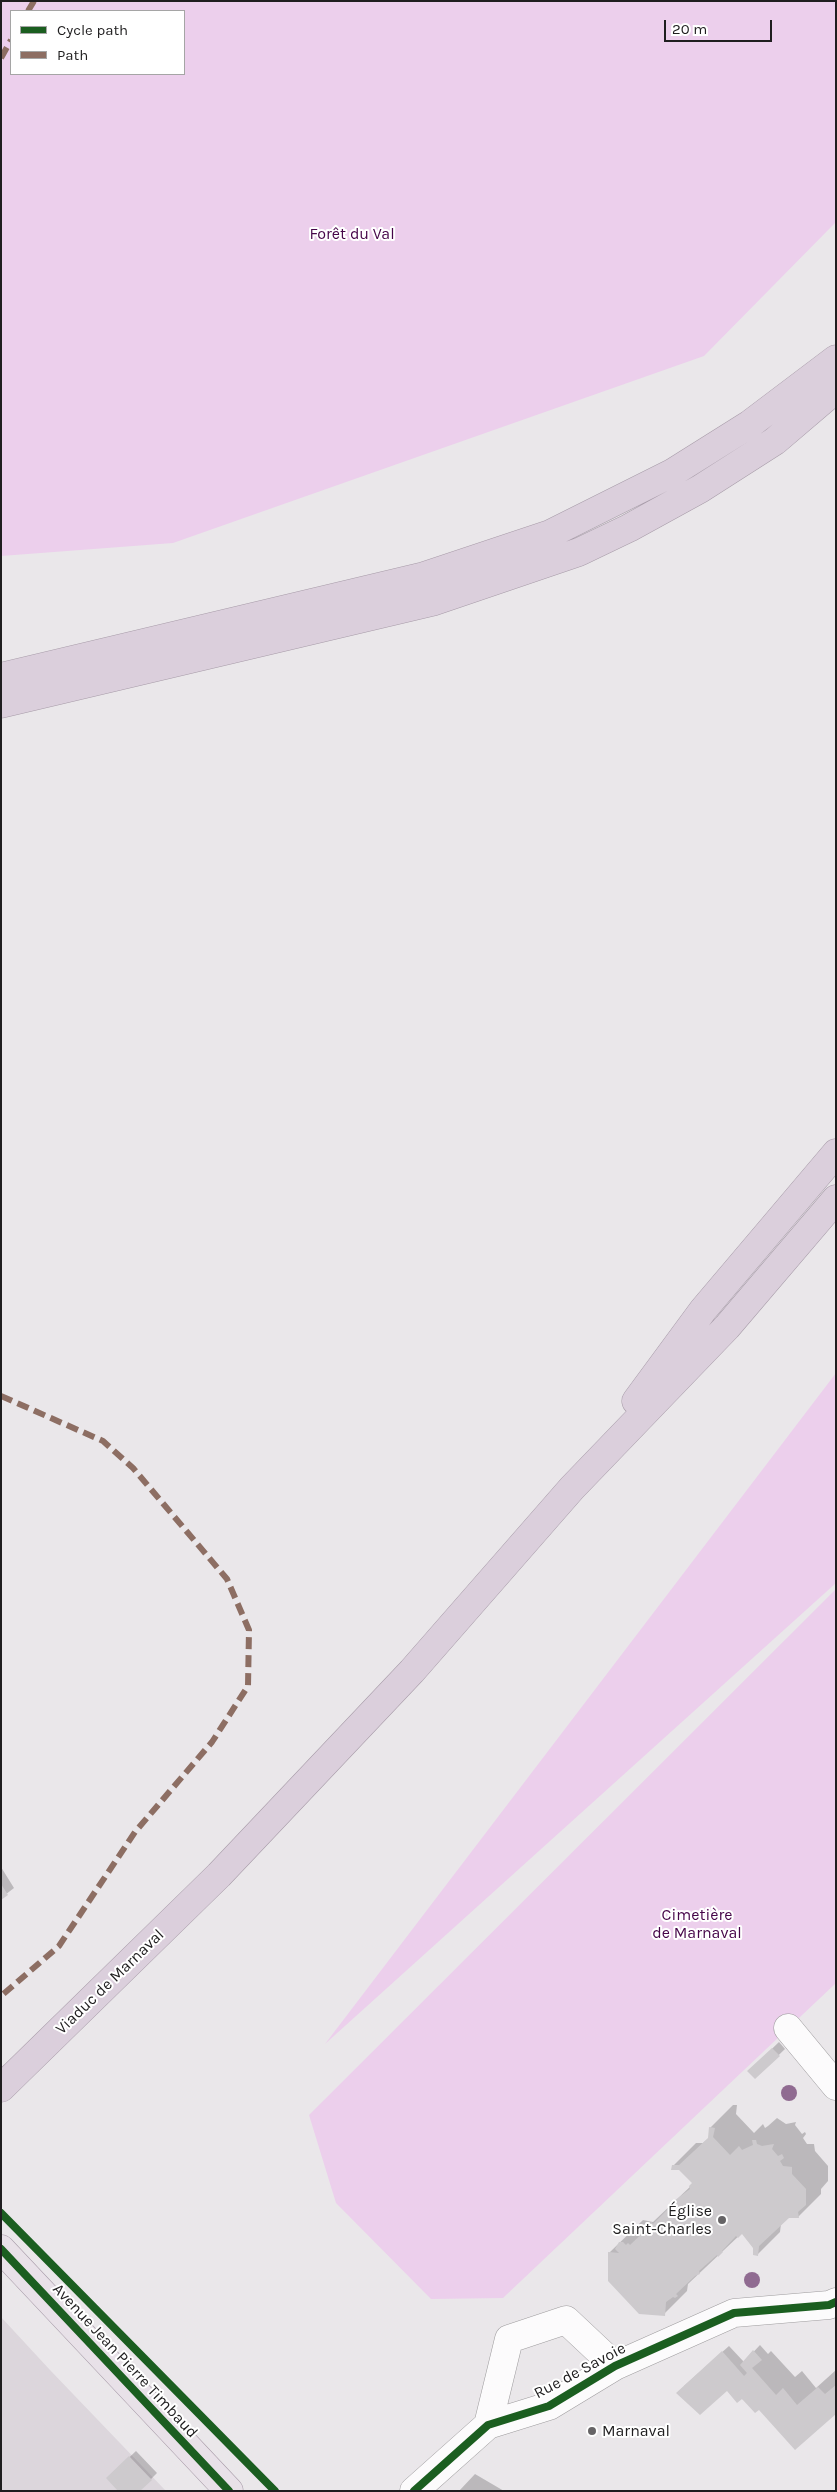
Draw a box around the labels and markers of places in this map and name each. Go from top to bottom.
place label: Église Saint-Charles [612,2201,712,2239]
marker: Église Saint-Charles [716,2214,728,2226]
place label: Marnaval [602,2421,670,2441]
marker: Marnaval [586,2425,598,2437]

